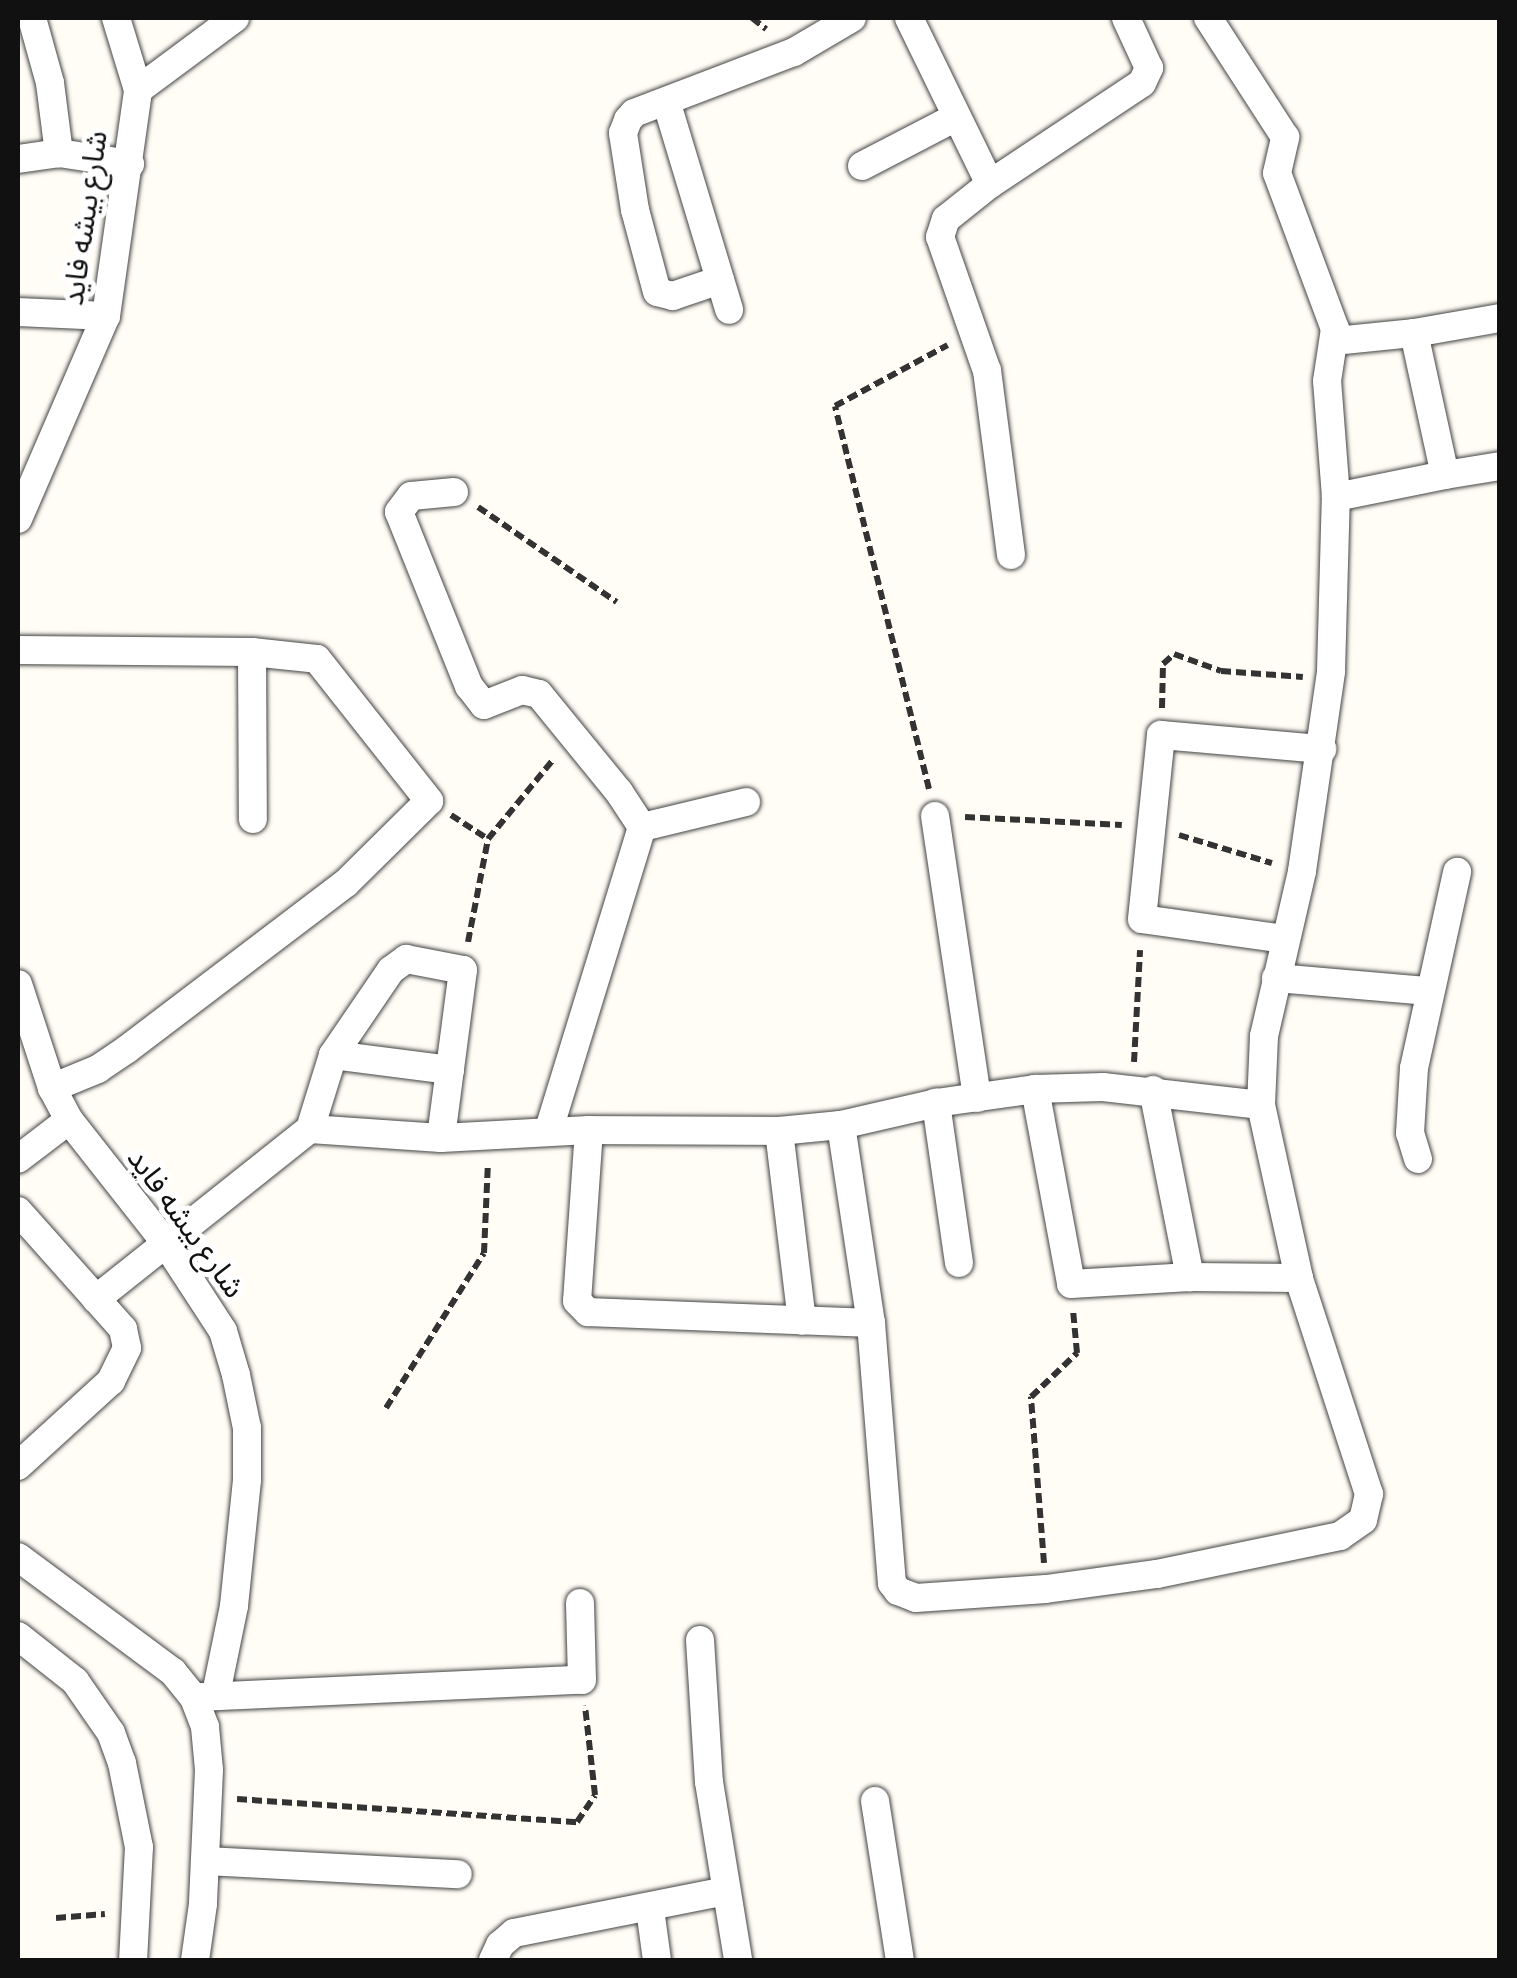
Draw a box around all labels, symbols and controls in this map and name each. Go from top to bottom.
street label: شارع بيشه فايد [55,128,115,308]
street label: شارع بيشه فايد [120,1141,252,1305]

